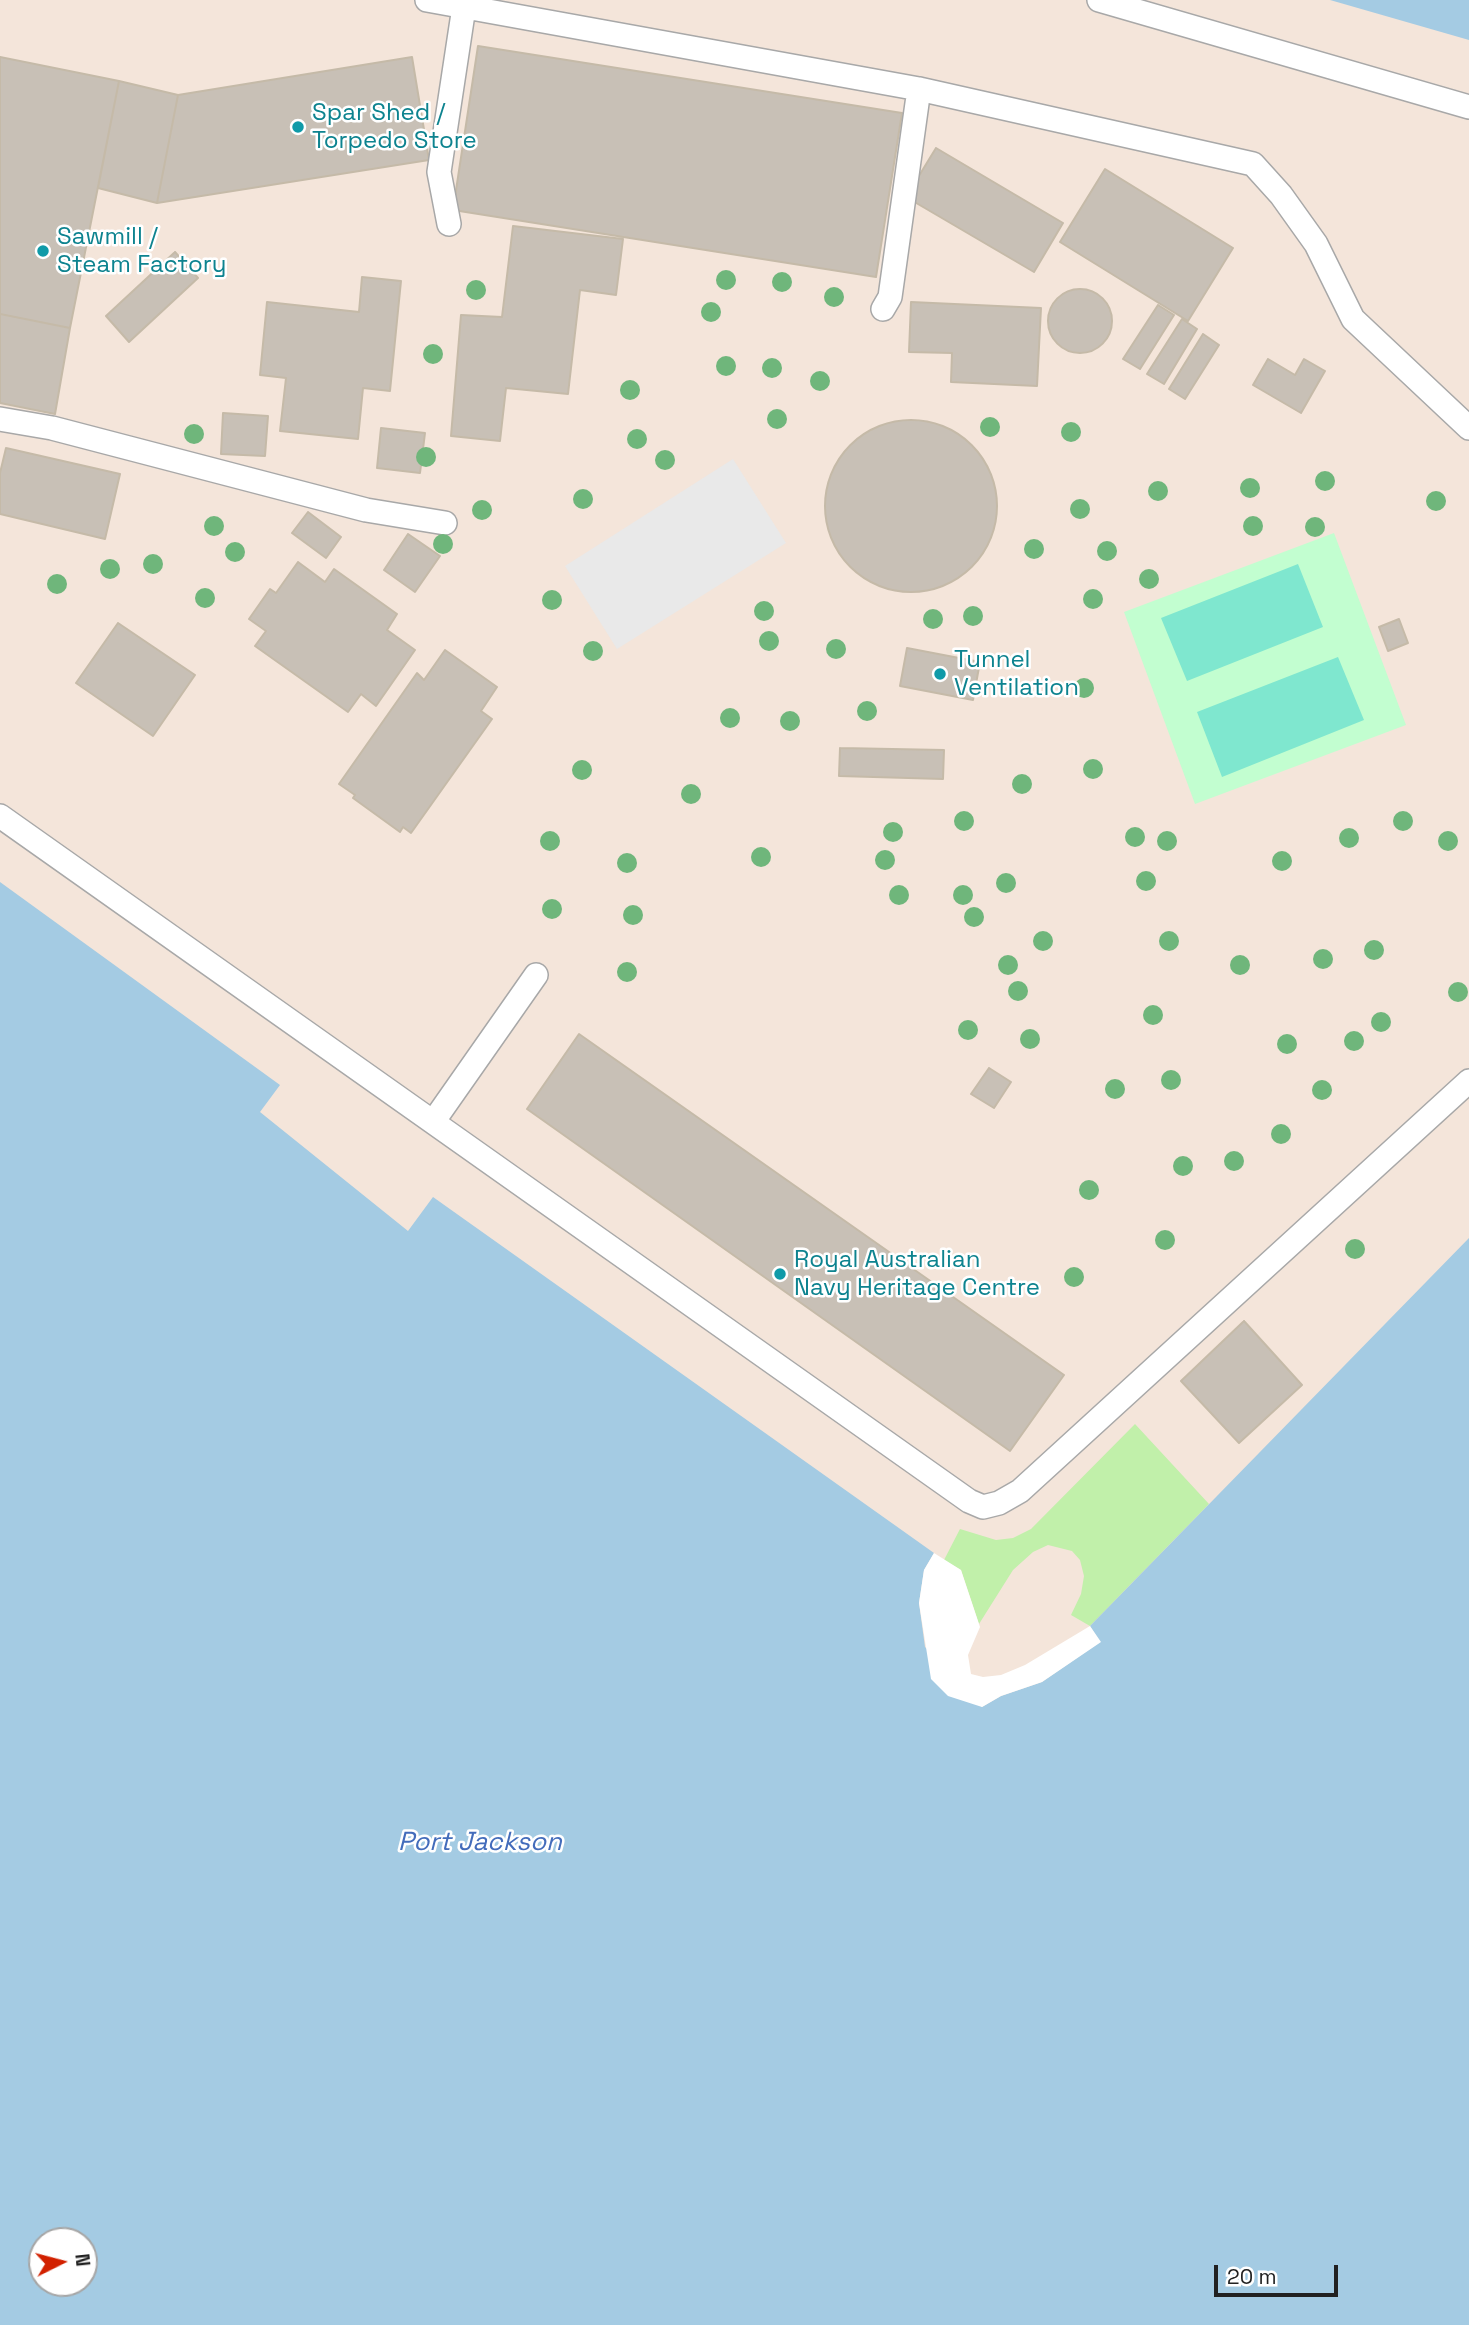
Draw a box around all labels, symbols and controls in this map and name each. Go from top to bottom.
place label: Spar Shed / Torpedo Store [312,99,477,155]
marker: Spar Shed / Torpedo Store [290,119,306,135]
place label: Sawmill / Steam Factory [57,223,226,279]
marker: Sawmill / Steam Factory [35,243,51,259]
place label: Tunnel Ventilation [954,646,1079,702]
marker: Tunnel Ventilation [932,666,948,682]
place label: Royal Australian Navy Heritage Centre [794,1246,1040,1302]
marker: Royal Australian Navy Heritage Centre [772,1266,788,1282]
water label: Port Jackson [398,1827,562,1859]
north arrow [28,2227,98,2297]
text: N [69,2252,95,2268]
scale bar [1217,2252,1341,2296]
text: 20 m [1227,2263,1277,2290]

